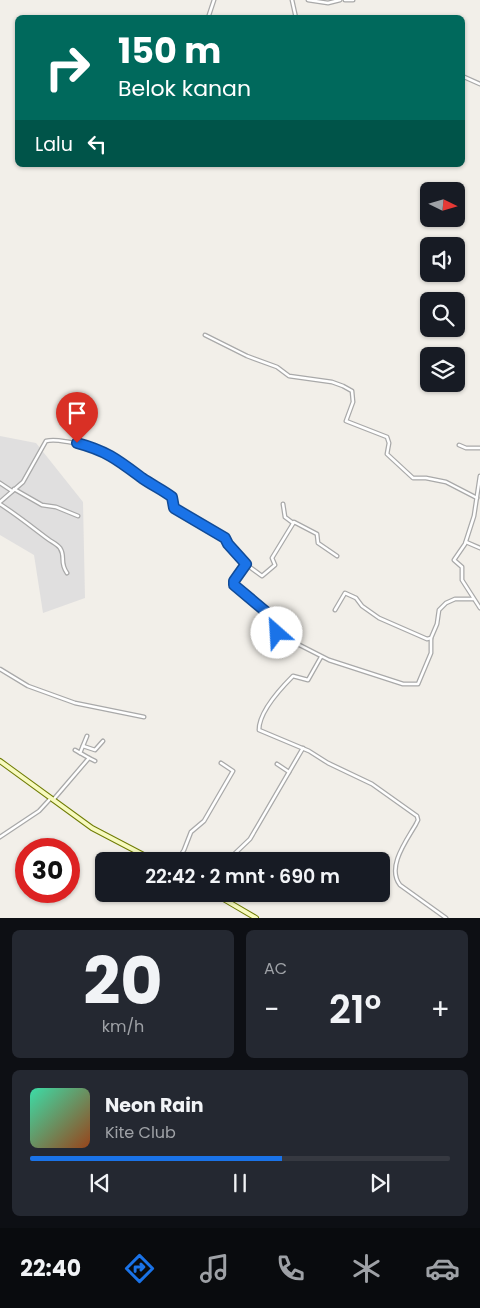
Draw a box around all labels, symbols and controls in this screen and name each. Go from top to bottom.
text: 150 m [118,26,221,75]
icon: right [35,35,100,100]
text: Belok kanan [118,73,251,104]
icon: left [83,130,111,158]
text: Lalu [35,131,73,158]
north arrow [420,182,465,228]
map controls [420,182,465,392]
button: sound [420,237,465,282]
button: search [420,292,465,337]
button: layers [420,347,465,392]
pin [56,392,98,443]
icon: arrive [63,399,91,427]
position arrow [250,606,302,658]
speed limit sign: 30 [15,838,80,903]
text: 22:42 · 2 mnt · 690 m [145,863,340,890]
text: 20 [83,936,163,1027]
text: AC [264,957,287,980]
text: 21° [329,983,381,1036]
text: − [264,990,279,1029]
text: + [431,990,450,1029]
text: km/h [102,1015,144,1038]
text: Neon Rain [105,1092,204,1119]
text: Kite Club [105,1121,176,1144]
icon: previous [86,1169,114,1197]
icon: pause [226,1169,254,1197]
icon: next [366,1169,394,1197]
icon: directions [122,1251,157,1286]
icon: music [197,1251,232,1286]
icon: phone [273,1251,308,1286]
icon: climate [349,1251,384,1286]
icon: car [425,1251,460,1286]
text: 22:40 [20,1253,81,1284]

